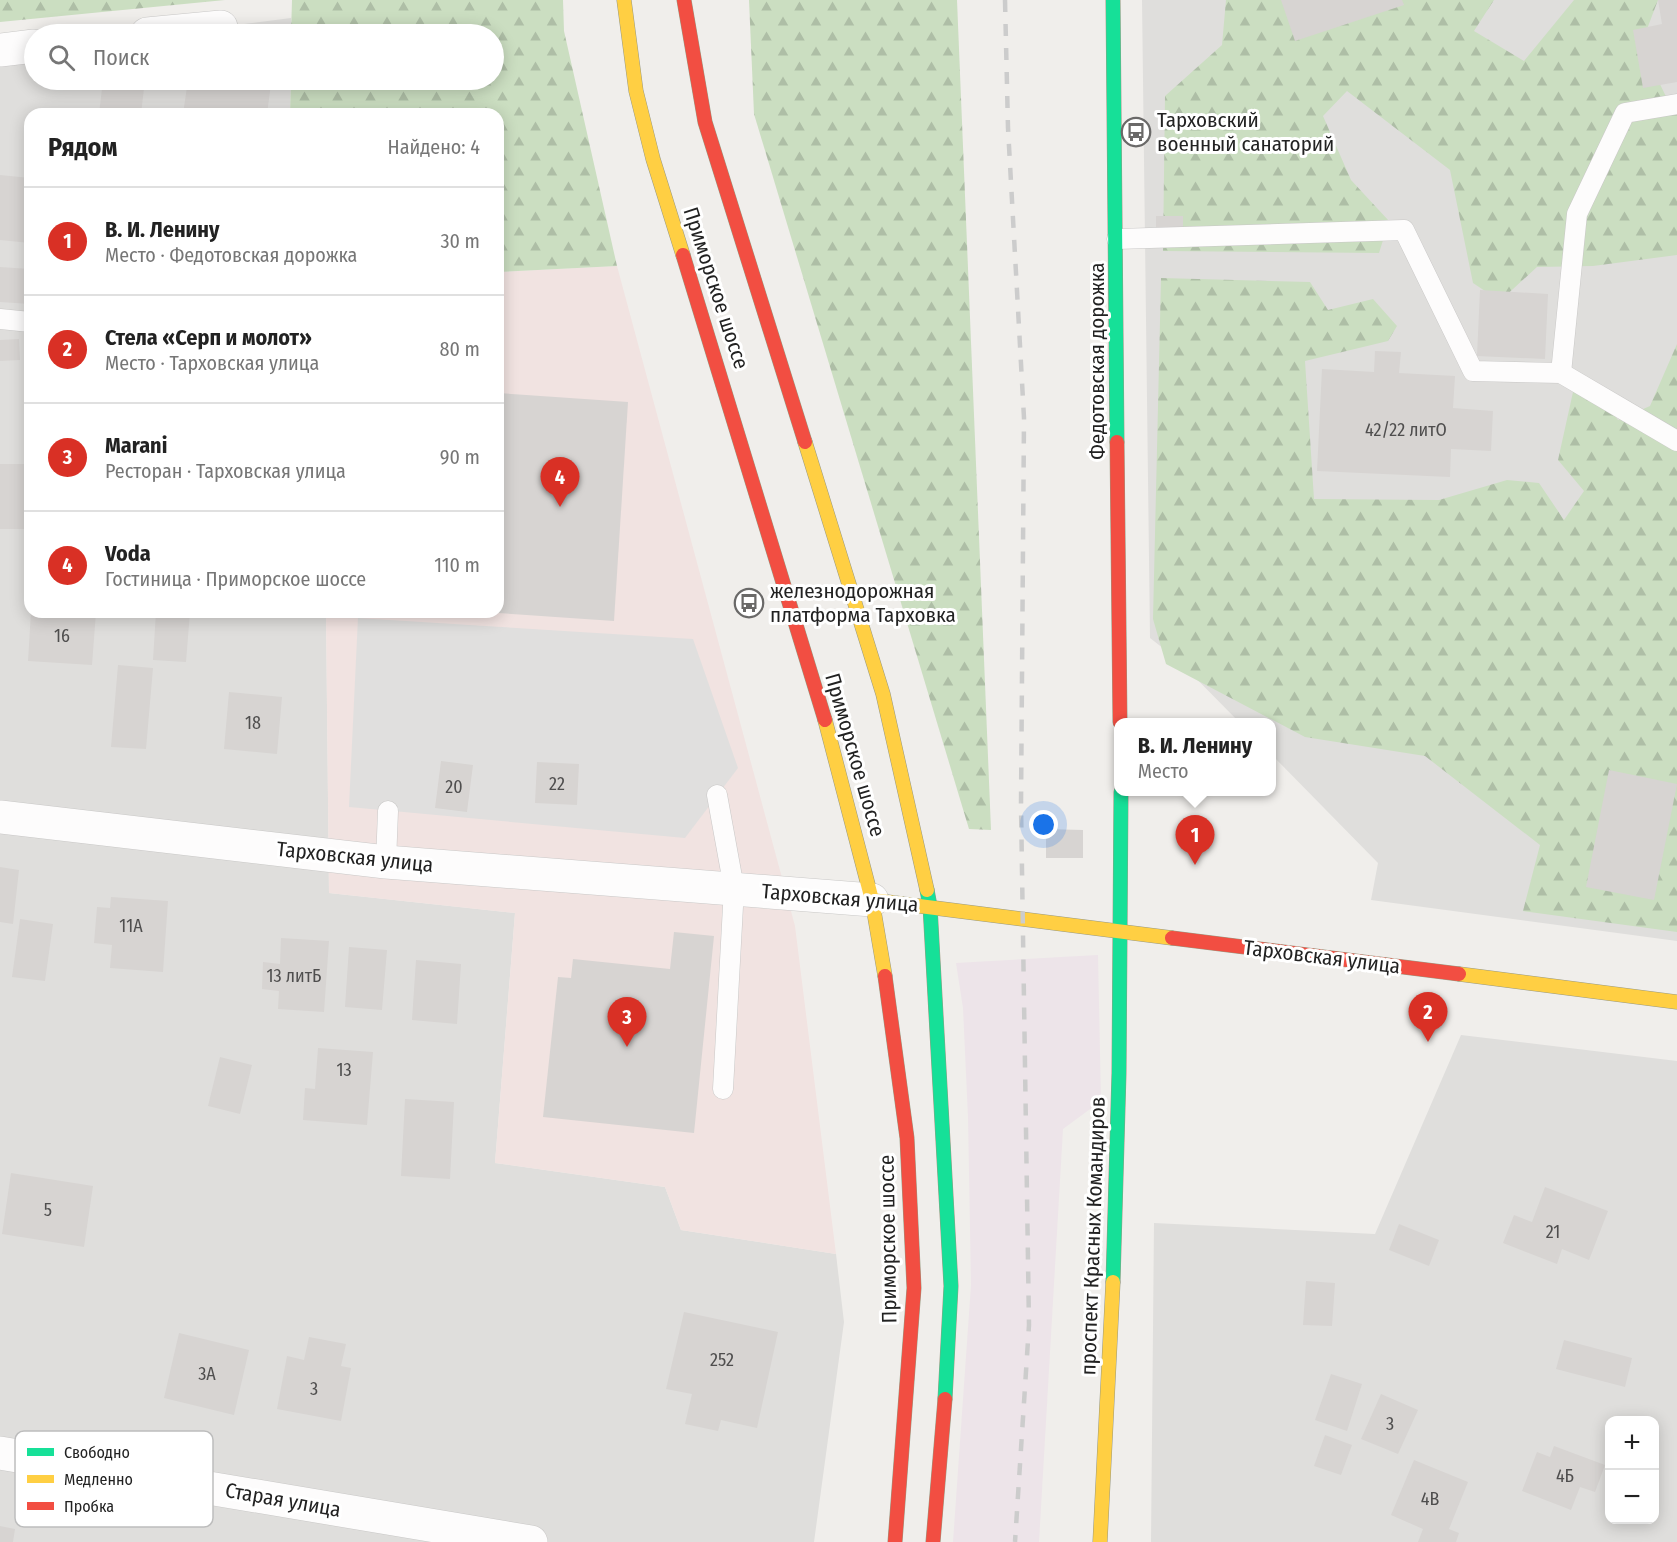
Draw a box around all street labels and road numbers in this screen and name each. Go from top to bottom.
street label: Приморское шоссе [678,204,754,372]
street label: Федотовская дорожка [1084,262,1110,460]
street label: Приморское шоссе [819,670,891,840]
street label: Тарховская улица [275,836,435,878]
street label: Тарховская улица [761,878,919,918]
street label: Тарховская улица [1242,935,1402,979]
street label: проспект Красных Командиров [1075,1096,1111,1376]
street label: Приморское шоссе [874,1154,902,1324]
street label: Старая улица [223,1477,343,1523]

